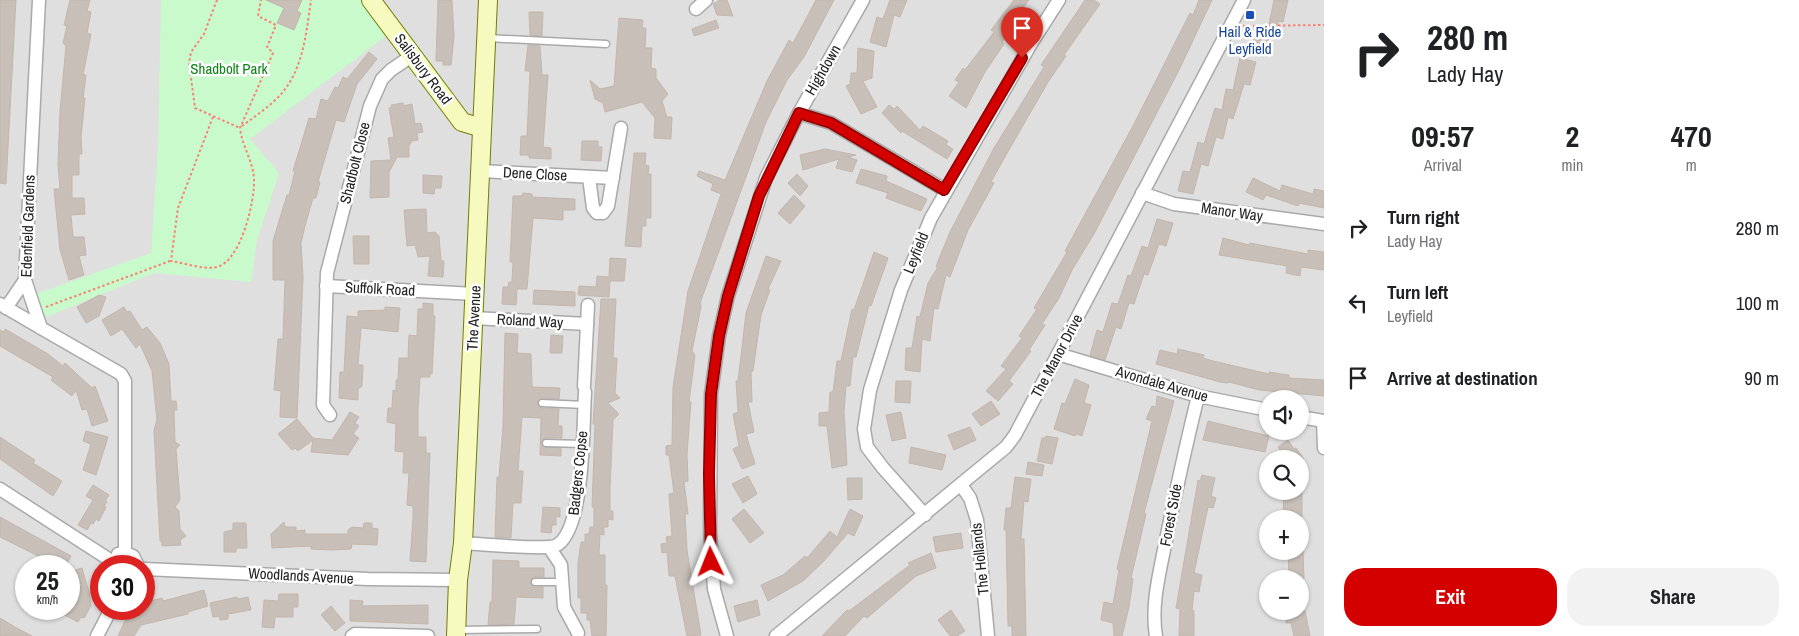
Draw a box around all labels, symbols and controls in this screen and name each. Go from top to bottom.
pin [1001,7,1043,58]
marker: Hail & Ride Leyfield [1244,9,1256,21]
icon: arrive [1008,14,1036,42]
text: 280 m [1427,14,1508,61]
icon: right [1344,20,1409,85]
place label: Hail & Ride Leyfield [1219,21,1282,59]
street label: Salisbury Road [390,29,457,109]
street label: Highdown [800,41,846,99]
park label: Shadbolt Park [190,58,268,79]
text: Lady Hay [1427,59,1503,89]
text: 09:57 [1411,116,1474,156]
text: 2 [1566,116,1579,156]
text: 470 [1671,116,1712,156]
street label: Shadbolt Close [334,120,375,206]
text: Arrival [1424,154,1462,176]
text: min [1561,154,1583,176]
text: m [1686,154,1697,176]
street label: Dene Close [502,161,568,186]
street label: Edenfield Gardens [15,174,40,278]
street label: Manor Way [1200,197,1265,226]
text: Turn right [1387,204,1459,230]
icon: right [1344,214,1372,242]
text: 280 m [1736,215,1779,241]
street label: Leyfield [898,229,933,277]
text: Lady Hay [1387,230,1442,252]
street label: Suffolk Road [344,276,416,301]
text: Turn left [1387,279,1448,305]
street label: The Avenue [461,285,486,351]
icon: left [1344,289,1372,317]
text: 100 m [1736,290,1779,316]
text: Leyfield [1387,305,1433,327]
street label: Roland Way [496,308,565,333]
street label: The Manor Drive [1026,310,1088,401]
street label: Avondale Avenue [1112,360,1211,407]
icon: arrive [1344,364,1372,392]
text: Arrive at destination [1387,365,1538,391]
text: 90 m [1744,365,1779,391]
map controls [1259,390,1309,620]
button: sound [1259,390,1309,440]
street label: Badgers Copse [563,430,592,516]
button: search [1259,450,1309,500]
street label: Forest Side [1154,482,1187,548]
button: + [1259,510,1309,560]
street label: The Hollands [965,522,994,596]
position arrow [684,535,736,587]
speed limit sign: 30 [90,555,155,620]
street label: Woodlands Avenue [248,562,354,589]
text: 25 [36,564,59,598]
button: Exit [1344,568,1557,626]
button: Share [1567,568,1779,626]
button: − [1259,570,1309,620]
text: km/h [37,592,58,608]

